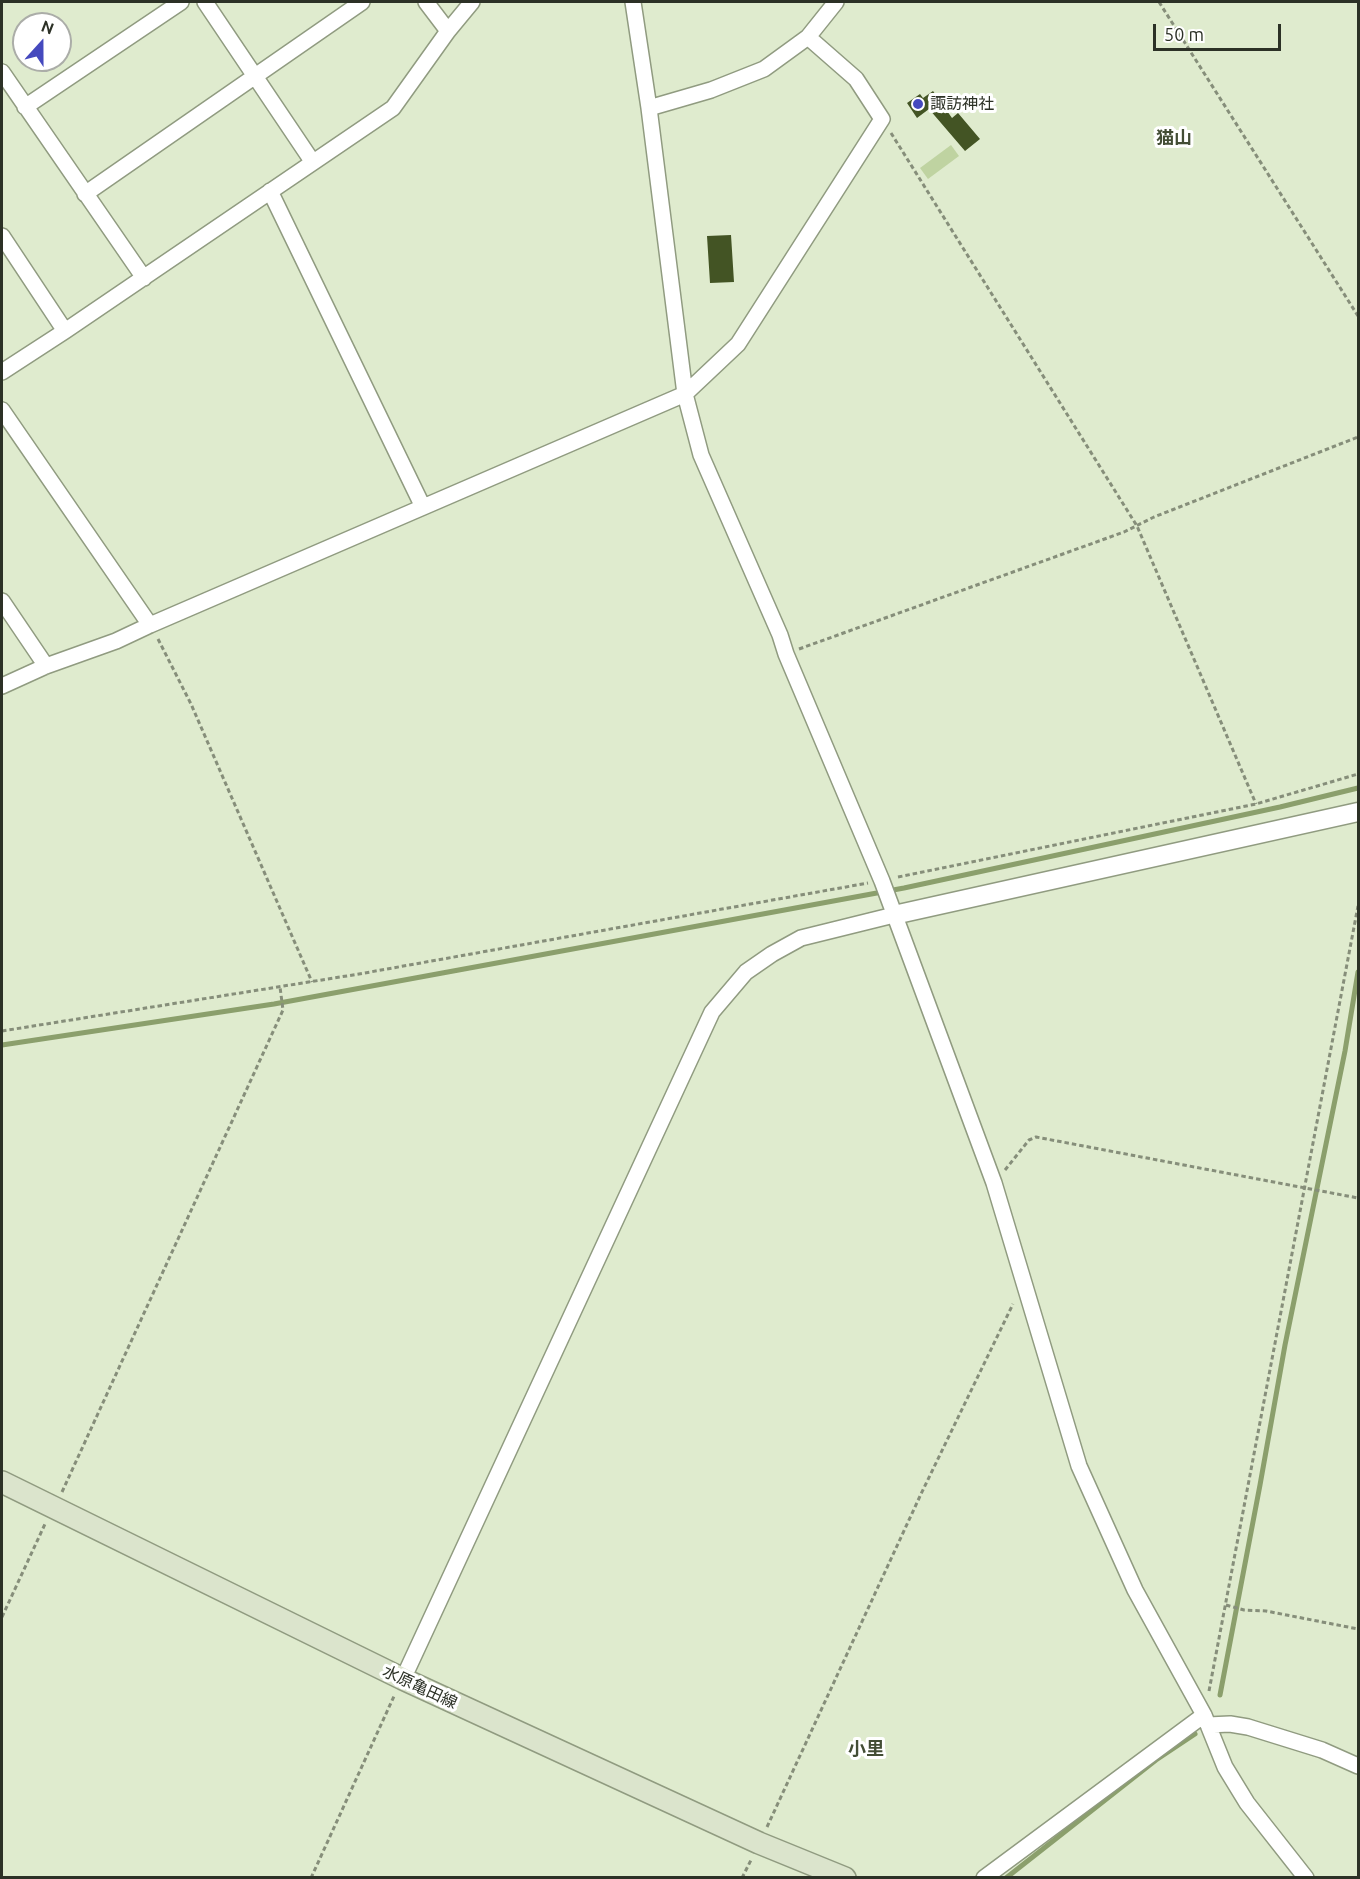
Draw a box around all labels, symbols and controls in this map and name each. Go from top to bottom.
north arrow [12,12,72,72]
scale bar [1156,12,1284,50]
text: N [39,17,57,38]
text: 50 m [1164,24,1204,44]
place label: 諏訪神社 [930,94,994,114]
marker: 諏訪神社 [911,97,925,111]
district label: 猫山 [1156,127,1192,149]
street label: 水原亀田線 [380,1661,460,1713]
district label: 小里 [848,1738,884,1760]

